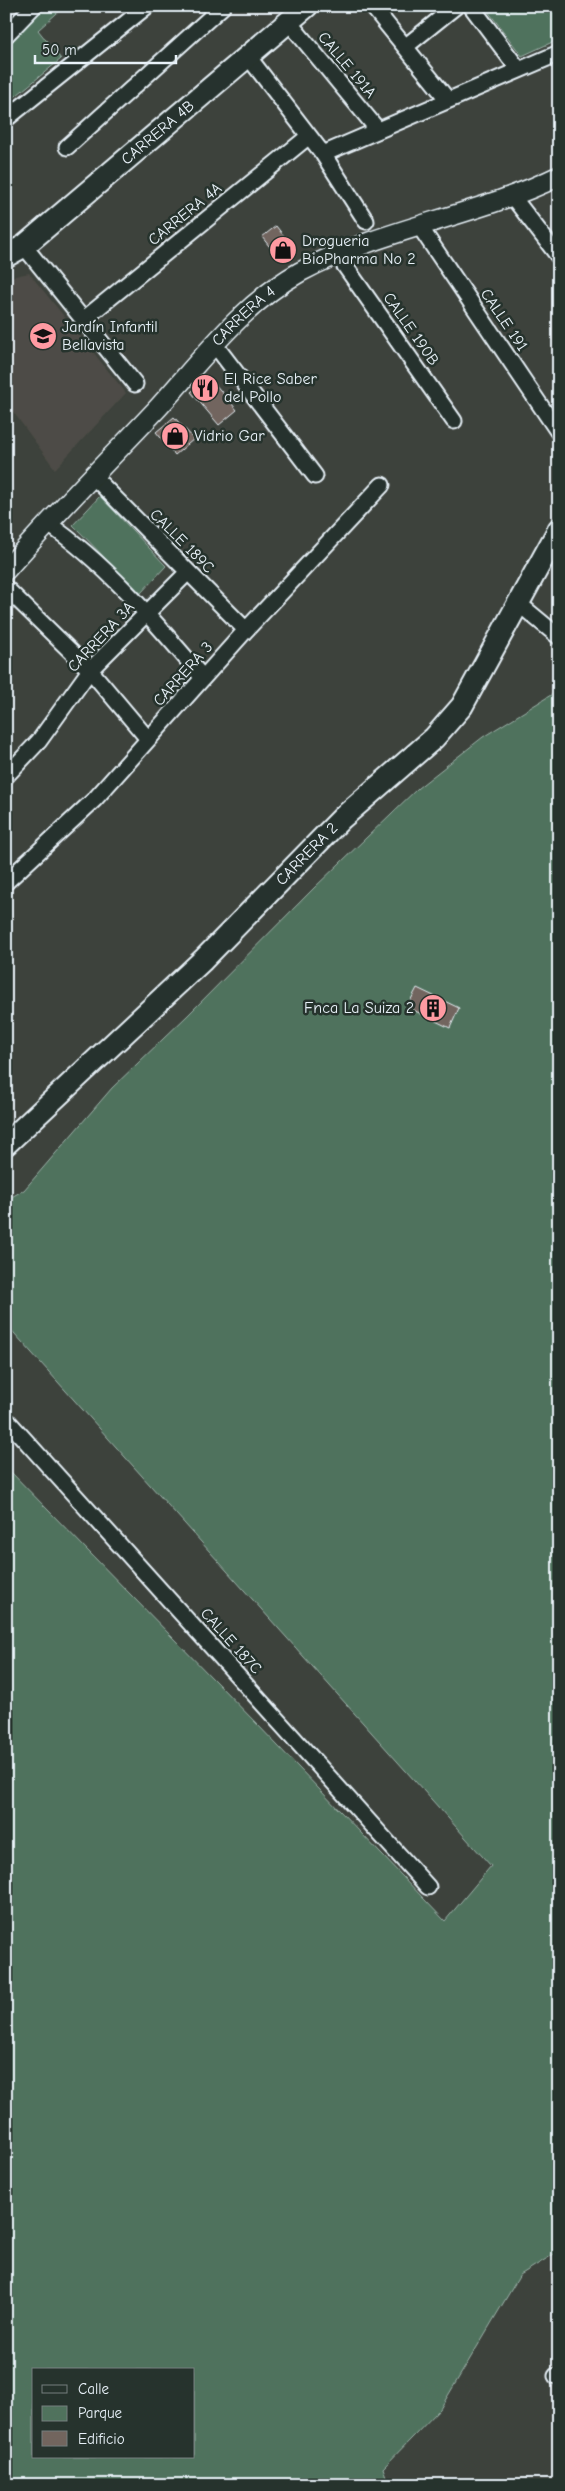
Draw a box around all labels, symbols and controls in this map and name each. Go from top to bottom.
street label: CALLE 191A [314,28,380,102]
scale bar [35,32,176,64]
text: 50 m [42,41,77,59]
street label: CARRERA 4B [118,97,198,168]
street label: CARRERA 4A [145,179,225,249]
place label: Drogueria BioPharma No 2 [302,232,416,268]
shop icon: Drogueria BioPharma No 2 [268,235,298,265]
street label: CARRERA 4 [208,282,279,350]
street label: CALLE 191 [477,285,531,355]
street label: CALLE 190B [379,289,443,369]
place label: Jardín Infantil Bellavista [62,318,158,354]
school or university icon: Jardín Infantil Bellavista [28,321,58,351]
place label: El Rice Saber del Pollo [224,370,317,406]
restaurant icon: El Rice Saber del Pollo [190,373,220,403]
shop icon: Vidrio Gar [160,421,190,451]
place label: Vidrio Gar [194,427,265,445]
street label: CALLE 189C [146,505,218,577]
street label: CARRERA 3A [64,598,138,676]
street label: CARRERA 3 [150,638,216,710]
street label: CARRERA 2 [272,819,341,889]
building icon: Fnca La Suiza 2 [418,993,448,1023]
place label: Fnca La Suiza 2 [304,999,414,1017]
street label: CALLE 187C [197,1604,265,1678]
legend [32,2368,195,2458]
text: Calle [78,2380,110,2398]
text: Parque [78,2404,123,2422]
text: Edificio [78,2430,125,2448]

